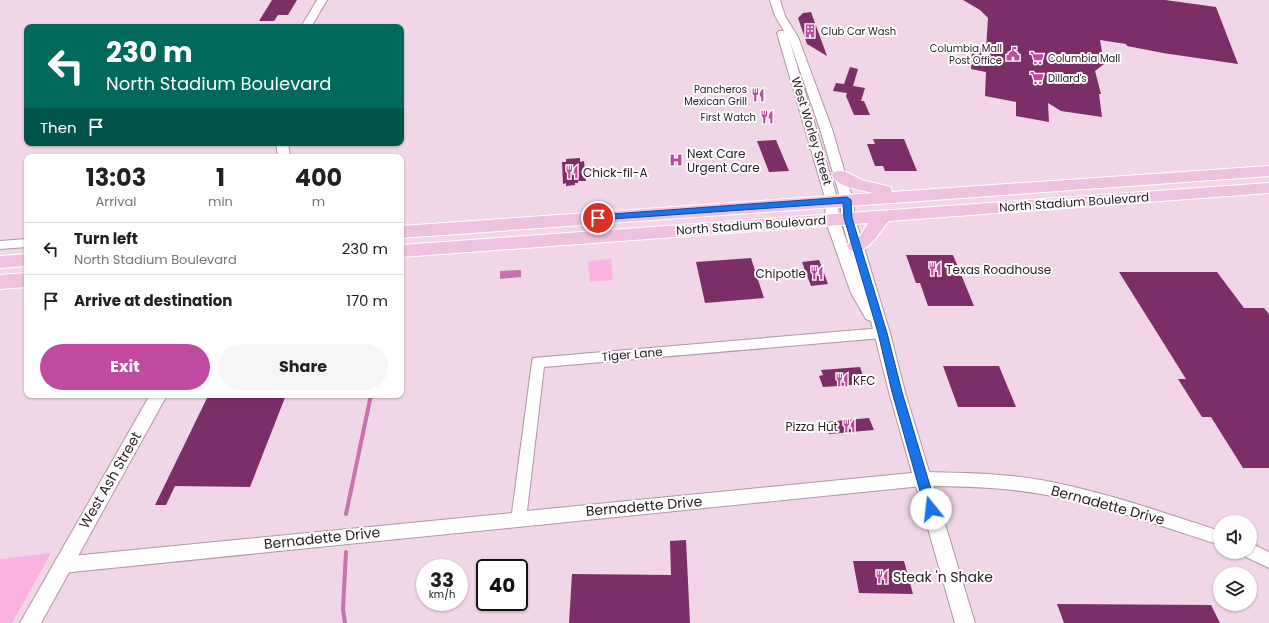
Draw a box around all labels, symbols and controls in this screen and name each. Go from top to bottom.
building icon: Club Car Wash [802,23,818,39]
place label: Club Car Wash [821,24,896,39]
text: 230 m [106,33,193,72]
icon: left [40,40,92,92]
place label: Columbia Mall Post Office [930,41,1002,68]
public building icon: Columbia Mall Post Office [1005,46,1021,62]
supermarket icon: Columbia Mall [1029,50,1045,66]
place label: Columbia Mall [1048,51,1120,66]
supermarket icon: Dillard's [1029,70,1045,86]
text: North Stadium Boulevard [106,71,331,96]
place label: Dillard's [1048,71,1087,86]
street label: West Worley Street [787,75,837,187]
place label: Pancheros Mexican Grill [684,82,747,109]
restaurant icon: Pancheros Mexican Grill [750,87,766,103]
restaurant icon: First Watch [759,109,775,125]
place label: First Watch [701,110,756,125]
icon: arrive [85,116,107,138]
text: Then [40,117,77,138]
place label: Next Care Urgent Care [687,145,760,176]
hospital icon: Next Care Urgent Care [668,152,684,168]
text: 13:03 [86,161,146,194]
text: 1 [216,161,225,194]
text: 400 [295,161,342,194]
restaurant icon: Chick-fil-A [564,164,580,180]
place label: Chick-fil-A [583,164,648,181]
street label: North Stadium Boulevard [998,188,1150,216]
text: Arrival [96,192,136,211]
text: min [208,192,233,211]
text: m [312,192,325,211]
pin [581,201,615,235]
icon: arrive [587,207,609,229]
street label: North Stadium Boulevard [675,211,827,239]
text: Turn left [74,228,138,249]
icon: left [40,238,62,260]
text: 230 m [342,238,388,259]
text: North Stadium Boulevard [74,250,237,269]
restaurant icon: Texas Roadhouse [927,261,943,277]
place label: Texas Roadhouse [946,261,1051,278]
place label: Chipotle [756,265,806,282]
restaurant icon: Chipotle [809,265,825,281]
icon: arrive [40,290,62,312]
text: Arrive at destination [74,290,232,311]
text: 170 m [346,290,388,311]
street label: Tiger Lane [601,343,663,365]
button: Exit [40,344,210,390]
button: Share [218,344,388,390]
restaurant icon: KFC [834,372,850,388]
place label: KFC [853,372,876,389]
place label: Pizza Hut [786,418,838,435]
restaurant icon: Pizza Hut [841,418,857,434]
street label: West Ash Street [74,428,146,532]
street label: Bernadette Drive [1049,480,1167,530]
position arrow [910,488,952,530]
street label: Bernadette Drive [585,491,703,521]
map controls [1213,515,1257,611]
button: sound [1213,515,1257,559]
street label: Bernadette Drive [263,522,381,554]
speed limit sign: 40 [476,559,528,611]
text: 33 [430,566,454,594]
place label: Steak 'n Shake [893,567,993,587]
button: layers [1213,567,1257,611]
restaurant icon: Steak 'n Shake [874,569,890,585]
text: km/h [429,587,455,602]

